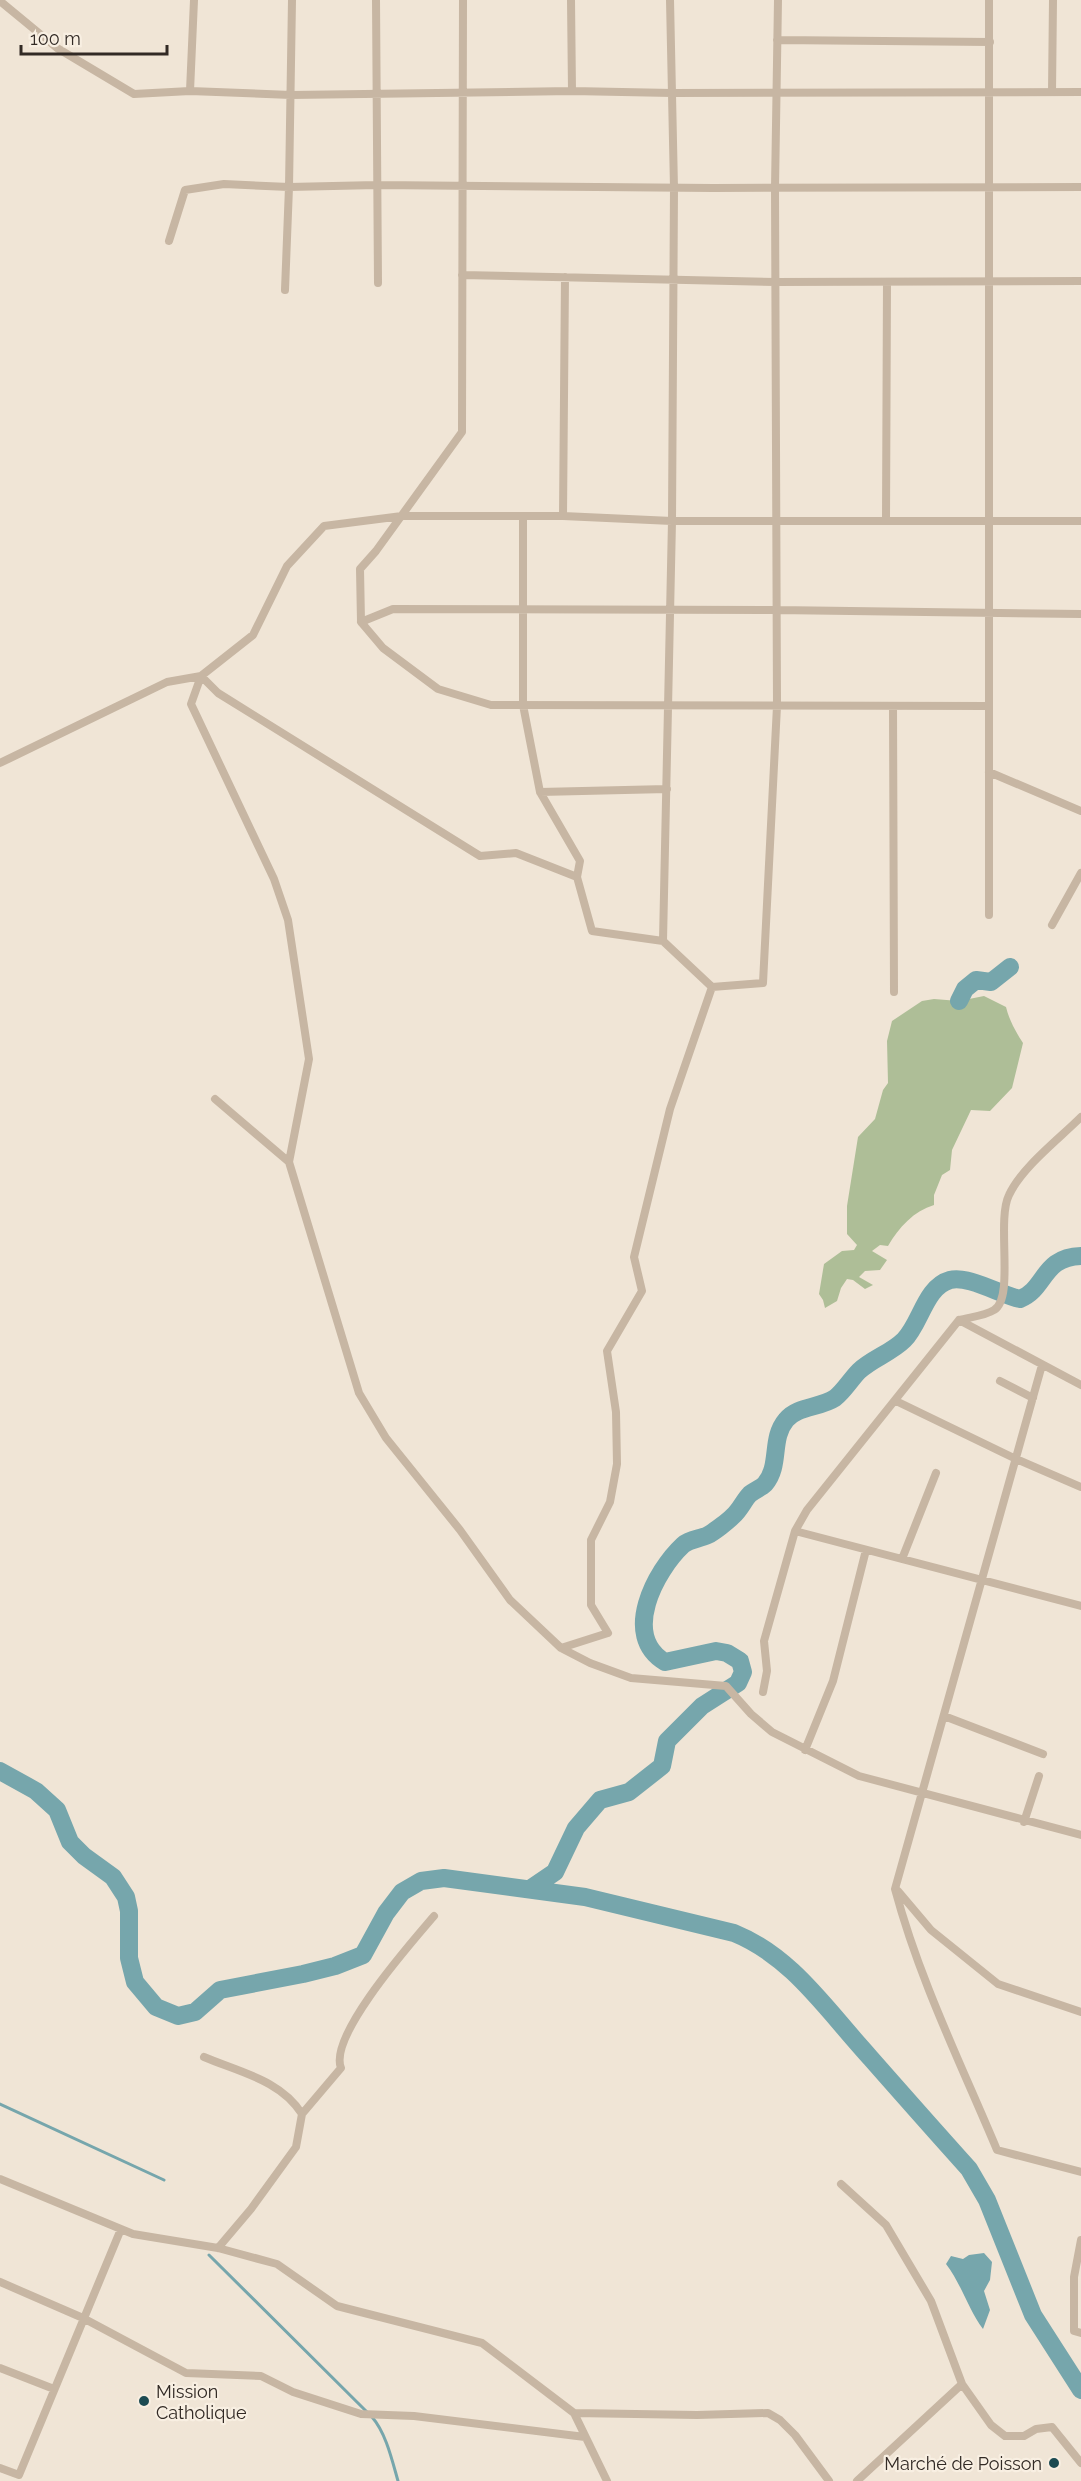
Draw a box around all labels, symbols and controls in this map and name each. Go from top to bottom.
scale bar [21,18,166,56]
text: 100 m [30,28,81,49]
place label: Mission Catholique [156,2381,247,2423]
marker: Mission Catholique [137,2394,151,2408]
place label: Marché de Poisson [884,2453,1042,2474]
marker: Marché de Poisson [1047,2456,1061,2470]

